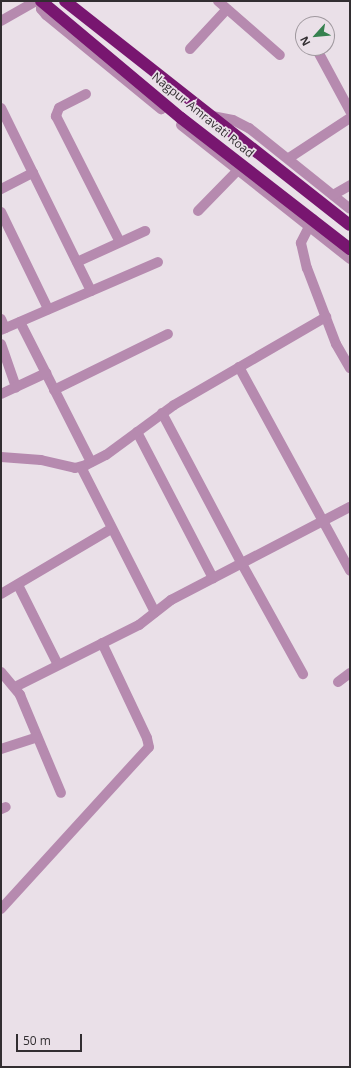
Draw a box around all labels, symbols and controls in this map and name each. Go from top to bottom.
north arrow [295,16,335,56]
text: N [296,34,313,49]
street label: Nagpur Amravati Road [149,69,257,161]
scale bar [18,1026,84,1052]
text: 50 m [23,1032,51,1049]

